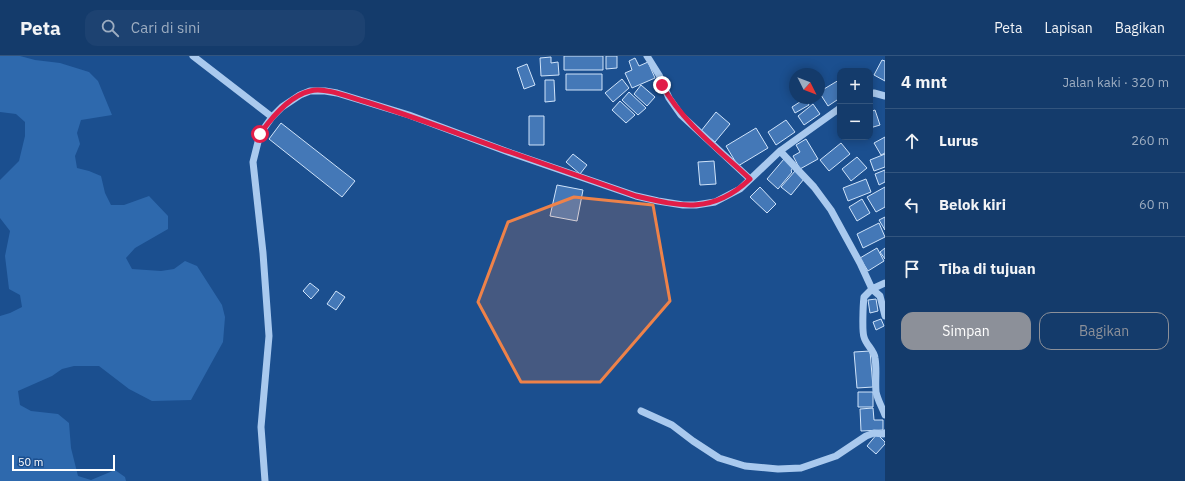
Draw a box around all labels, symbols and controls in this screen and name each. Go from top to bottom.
search box [85,10,365,46]
text: Peta [20,16,61,40]
icon: search [99,17,121,39]
text: Cari di sini [131,18,200,37]
text: Peta [994,19,1022,37]
text: Lapisan [1044,19,1093,37]
text: Bagikan [1115,19,1165,37]
north arrow [789,68,825,104]
map controls [837,68,873,140]
button: + [837,68,873,104]
text: 4 mnt [901,71,947,93]
text: Jalan kaki · 320 m [1062,74,1169,91]
route end [653,76,671,94]
button: − [837,104,873,140]
route start [251,125,269,143]
icon: ahead [901,130,923,152]
text: Lurus [939,131,978,150]
text: 260 m [1131,132,1169,149]
icon: left [901,194,923,216]
text: Belok kiri [939,195,1006,214]
text: 60 m [1139,196,1169,213]
icon: arrive [901,258,923,280]
text: Tiba di tujuan [939,259,1036,278]
button: Simpan [901,312,1031,350]
button: Bagikan [1039,312,1169,350]
scale bar [12,453,115,472]
text: 50 m [18,455,43,469]

